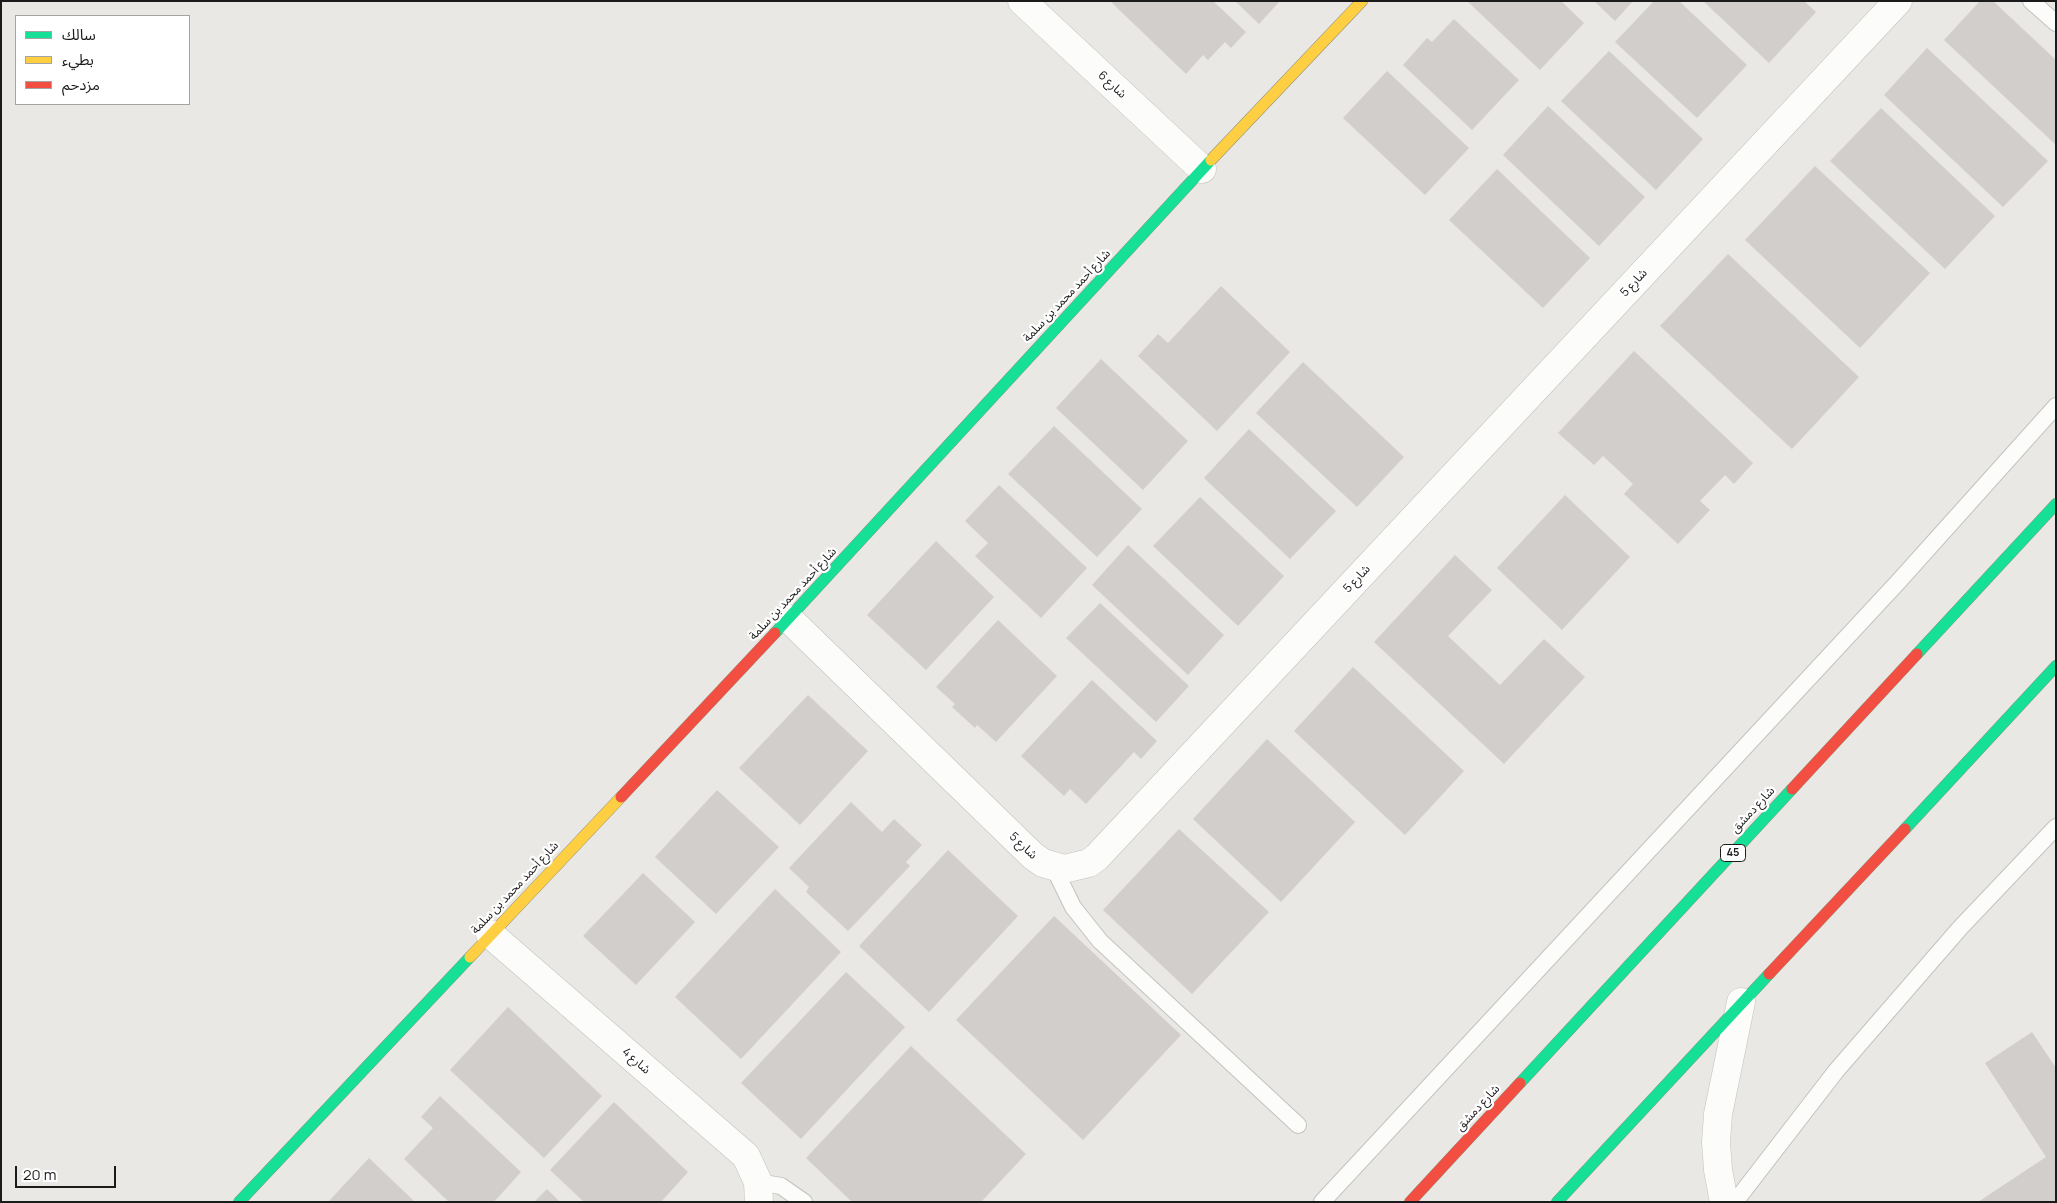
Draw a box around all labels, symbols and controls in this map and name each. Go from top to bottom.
legend [15,15,190,105]
text: سالك [62,24,96,45]
text: بطيء [62,49,94,70]
street label: شارع 6 [1095,68,1129,102]
text: مزدحم [62,74,100,95]
street label: شارع أحمد محمد بن سلمة [1020,247,1114,345]
street label: شارع 5 [1618,266,1650,300]
street label: شارع أحمد محمد بن سلمة [746,545,840,643]
street label: شارع 5 [1341,562,1373,596]
street label: شارع دمشق [1728,784,1778,836]
street label: شارع 5 [1006,830,1040,862]
street label: شارع أحمد محمد بن سلمة [468,839,562,937]
road number: 45 [1720,844,1746,861]
street label: شارع 4 [619,1045,653,1077]
street label: شارع دمشق [1453,1082,1503,1134]
scale bar [18,1156,119,1188]
text: 20 m [23,1164,56,1185]

